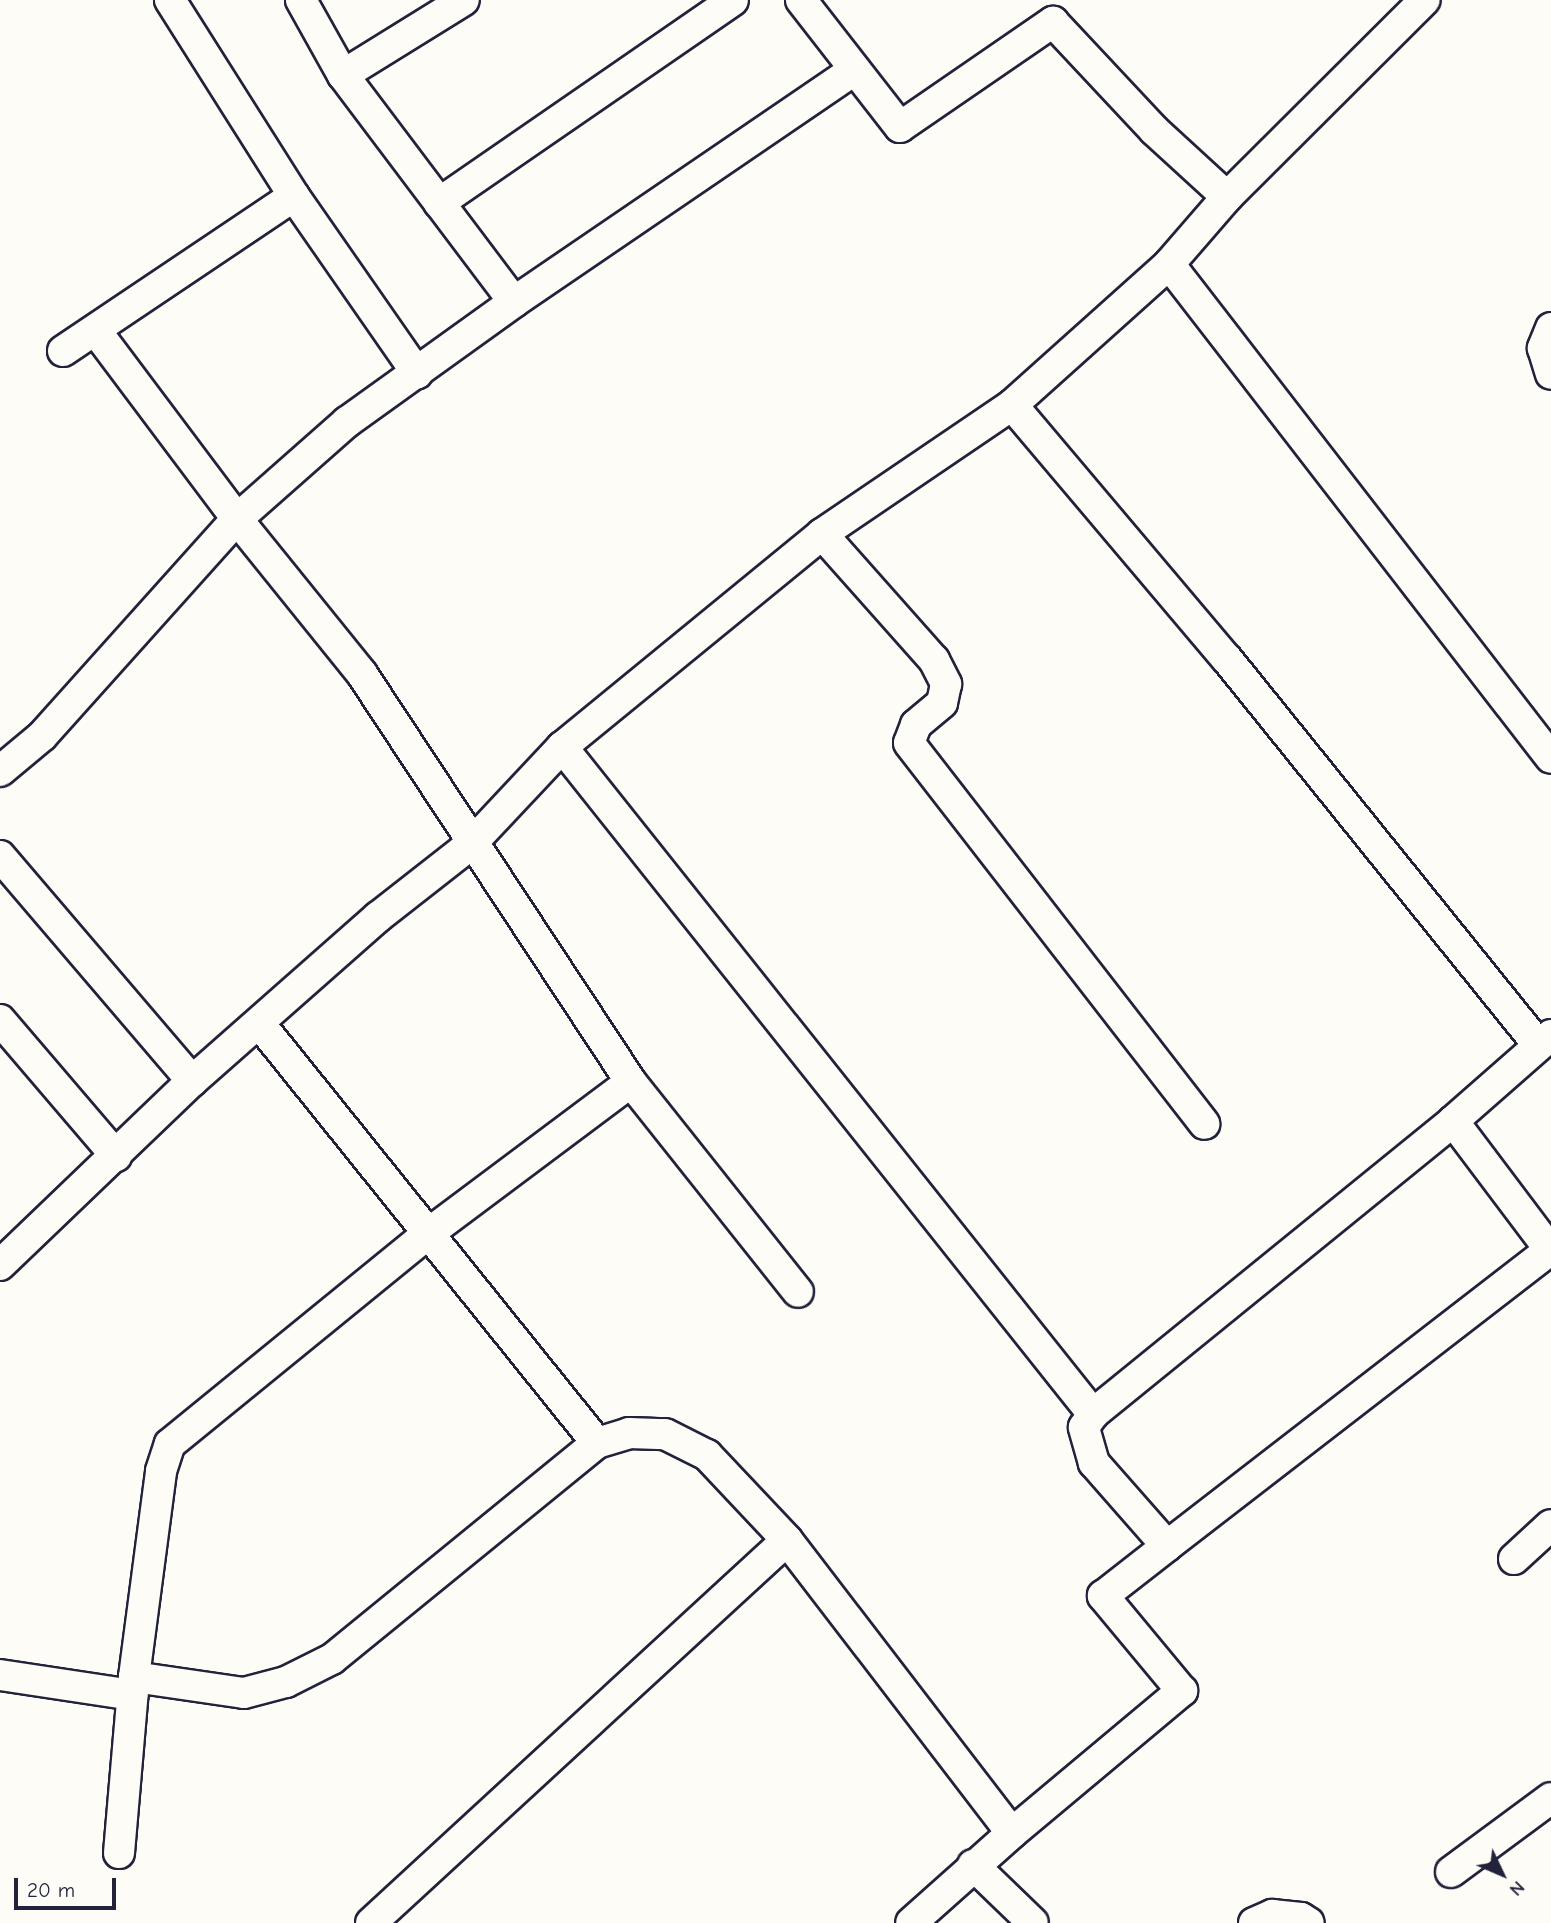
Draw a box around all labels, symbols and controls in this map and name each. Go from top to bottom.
north arrow [1467,1839,1537,1909]
scale bar [18,1864,119,1908]
text: N [1505,1876,1529,1901]
text: 20 m [27,1878,75,1902]

